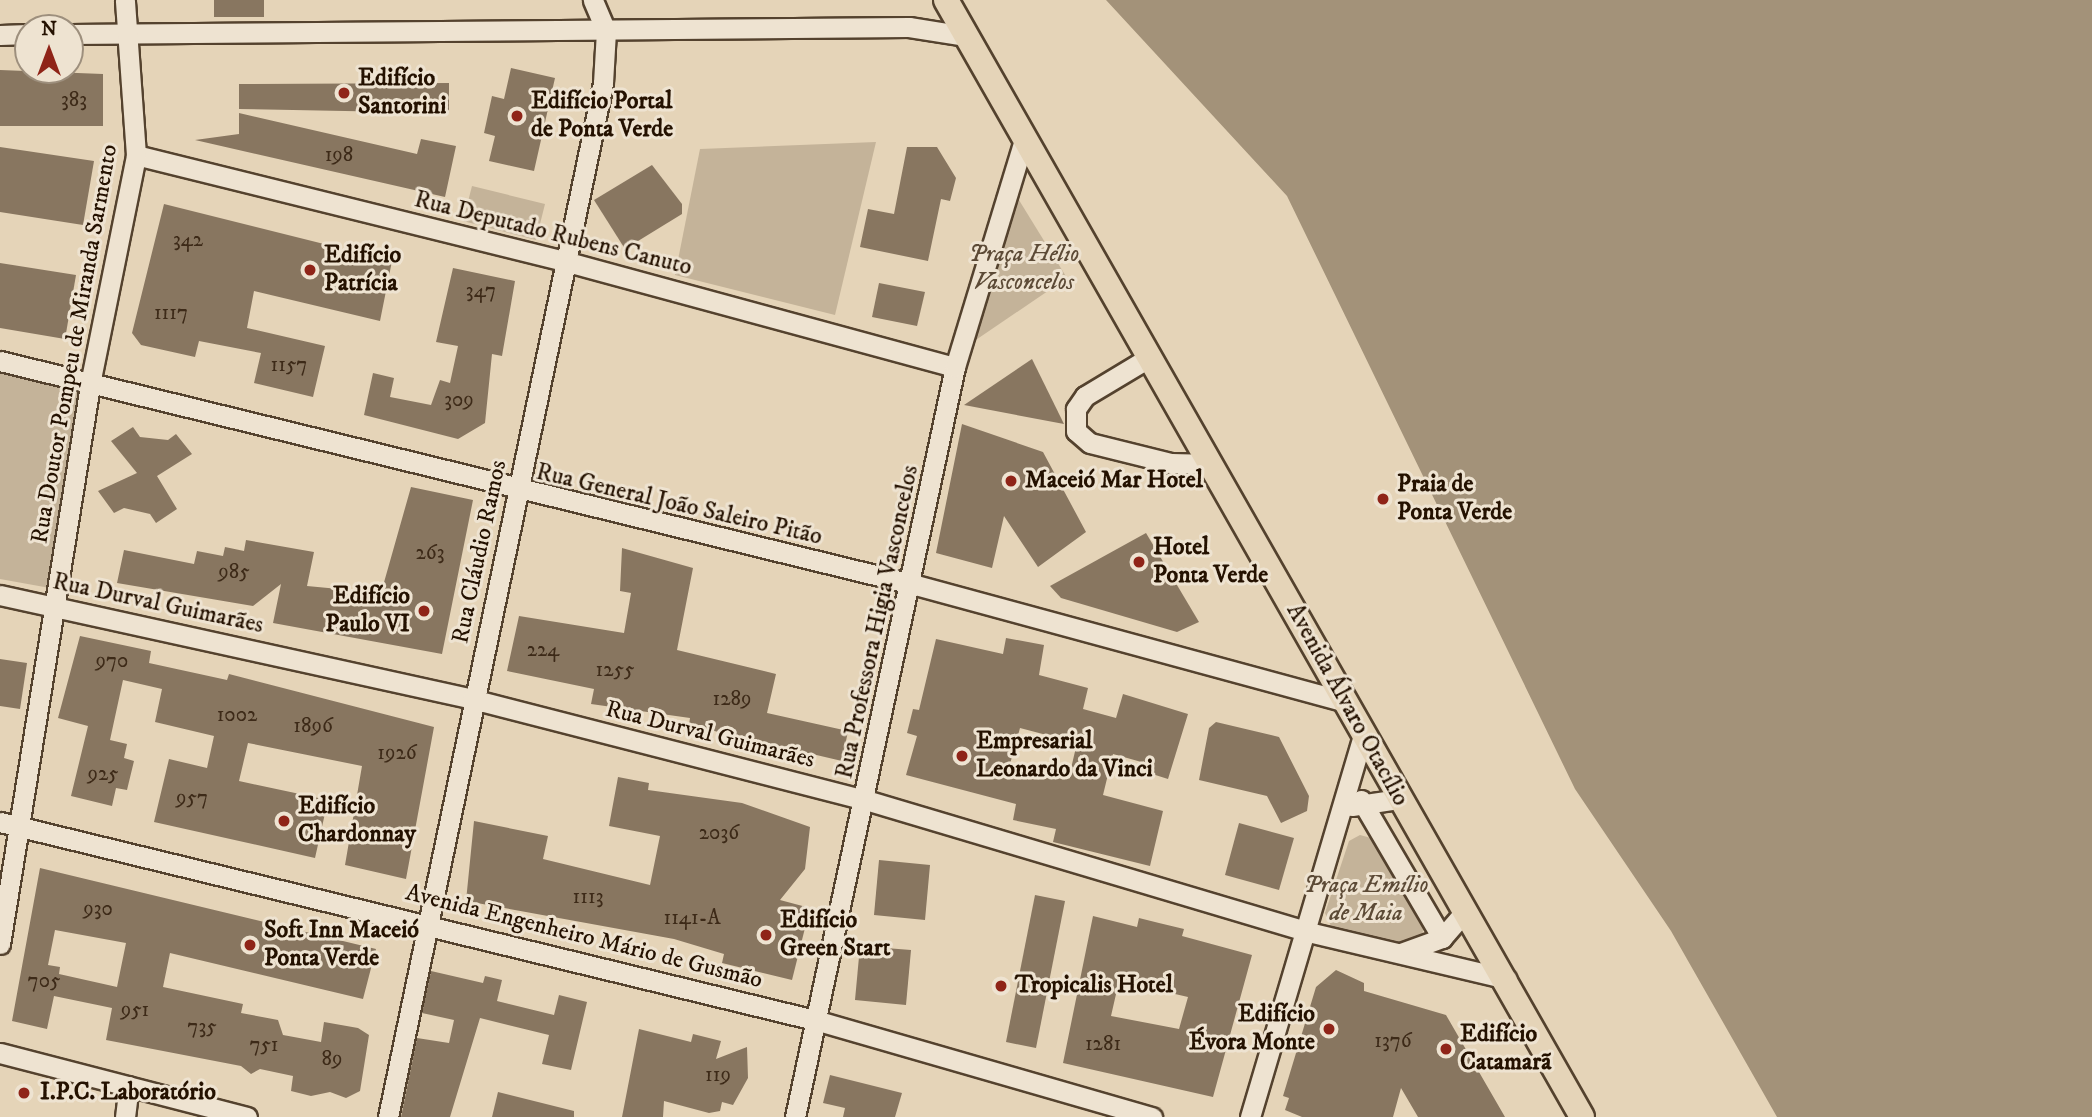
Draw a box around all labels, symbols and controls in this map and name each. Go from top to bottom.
north arrow [14,14,84,84]
text: N [41,18,57,41]
place label: Edifício Santorini [358,65,446,121]
marker: Edifício Santorini [336,85,352,101]
house number: 383 [61,87,87,113]
place label: Edifício Portal de Ponta Verde [531,88,673,144]
marker: Edifício Portal de Ponta Verde [509,108,525,124]
street label: Rua Doutor Pompeu de Miranda Sarmento [26,142,124,546]
house number: 198 [325,142,353,168]
street label: Rua Deputado Rubens Canuto [411,186,695,282]
house number: 342 [173,227,203,253]
park label: Praça Hélio Vasconcelos [969,241,1079,297]
place label: Edifício Patrícia [324,242,401,298]
marker: Edifício Patrícia [302,262,318,278]
house number: 347 [466,278,496,304]
house number: 1117 [154,300,188,326]
house number: 1157 [271,352,307,378]
house number: 309 [444,387,474,413]
street label: Rua Cláudio Ramos [447,458,513,646]
street label: Rua General João Saleiro Pitão [533,458,825,552]
street label: Rua Professora Higia Vasconcelos [831,463,925,781]
place label: Maceió Mar Hotel [1025,467,1203,495]
place label: Praia de Ponta Verde [1397,471,1512,527]
marker: Maceió Mar Hotel [1003,473,1019,489]
marker: Praia de Ponta Verde [1375,491,1391,507]
place label: Hotel Ponta Verde [1153,534,1268,590]
house number: 263 [415,540,445,566]
marker: Hotel Ponta Verde [1131,554,1147,570]
house number: 985 [218,559,250,585]
street label: Rua Durval Guimarães [50,568,266,640]
place label: Edifício Paulo VI [325,583,410,639]
street label: Avenida Álvaro Otacílio [1279,599,1415,811]
marker: Edifício Paulo VI [416,603,432,619]
house number: 224 [527,637,559,663]
house number: 970 [96,648,128,674]
house number: 1255 [596,657,634,683]
house number: 1289 [712,686,752,712]
street label: Rua Durval Guimarães [602,695,818,775]
house number: 1002 [217,702,257,728]
house number: 1896 [293,713,333,739]
place label: Empresarial Leonardo da Vinci [976,728,1153,784]
house number: 1926 [377,740,417,766]
marker: Empresarial Leonardo da Vinci [954,748,970,764]
house number: 925 [87,761,119,787]
house number: 957 [176,785,208,811]
place label: Edifício Chardonnay [298,793,416,849]
marker: Edifício Chardonnay [276,813,292,829]
house number: 2036 [699,820,739,846]
park label: Praça Emílio de Maia [1304,872,1428,928]
street label: Avenida Engenheiro Mário de Gusmão [403,879,765,995]
house number: 1113 [573,884,603,910]
house number: 930 [83,896,113,922]
house number: 1141-A [663,905,721,931]
place label: Edifício Green Start [780,907,890,963]
place label: Soft Inn Maceió Ponta Verde [264,917,419,973]
marker: Edifício Green Start [758,927,774,943]
marker: Soft Inn Maceió Ponta Verde [242,937,258,953]
house number: 705 [28,968,60,994]
place label: Tropicalis Hotel [1015,972,1173,1000]
marker: Tropicalis Hotel [993,978,1009,994]
house number: 951 [121,997,149,1023]
place label: Edifício Évora Monte [1189,1001,1315,1057]
house number: 735 [187,1014,217,1040]
marker: Edifício Évora Monte [1321,1021,1337,1037]
place label: Edifício Catamarã [1460,1021,1551,1077]
house number: 1376 [1374,1028,1412,1054]
house number: 1281 [1085,1031,1121,1057]
house number: 751 [249,1032,279,1058]
marker: Edifício Catamarã [1438,1041,1454,1057]
house number: 89 [322,1046,342,1072]
house number: 119 [705,1062,731,1088]
place label: I.P.C. Laboratório [40,1079,216,1107]
marker: I.P.C. Laboratório [14,1083,34,1103]

